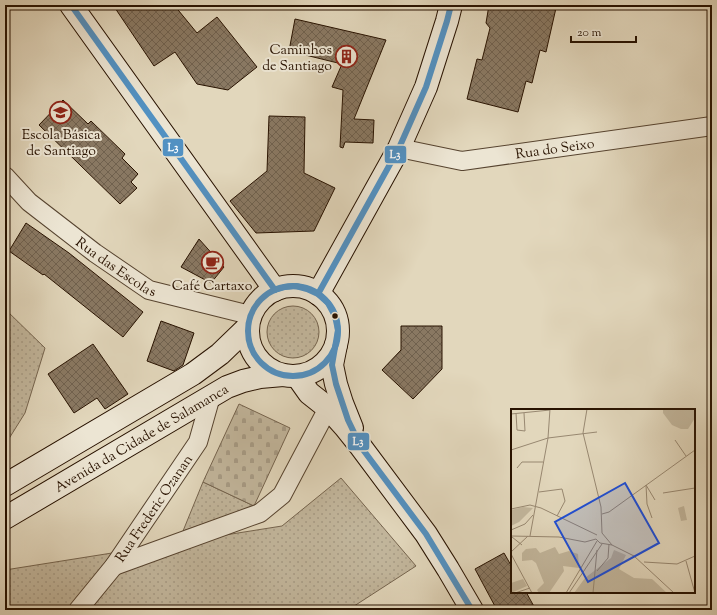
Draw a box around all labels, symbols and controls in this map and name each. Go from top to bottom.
scale bar [571,18,636,44]
text: 20 m [577,24,602,42]
place label: Caminhos de Santiago [262,41,332,77]
building icon: Caminhos de Santiago [334,44,360,70]
school or university icon: Escola Básica de Santiago [48,99,74,125]
place label: Escola Básica de Santiago [22,126,101,162]
street label: Rua do Seixo [514,135,596,165]
line badge: L3 [162,138,184,157]
text: L3 [166,140,179,156]
line badge: L3 [384,145,407,164]
text: L3 [388,147,401,163]
street label: Rua das Escolas [70,233,157,303]
cafe icon: Café Cartaxo [199,250,225,276]
place label: Café Cartaxo [172,277,253,297]
unlabelled marker [330,311,340,321]
street label: Avenida da Cidade de Salamanca [51,380,233,499]
inset map [511,409,695,593]
line badge: L3 [347,432,370,451]
text: L3 [351,434,364,450]
street label: Rua Frederic Ozanan [111,451,199,567]

